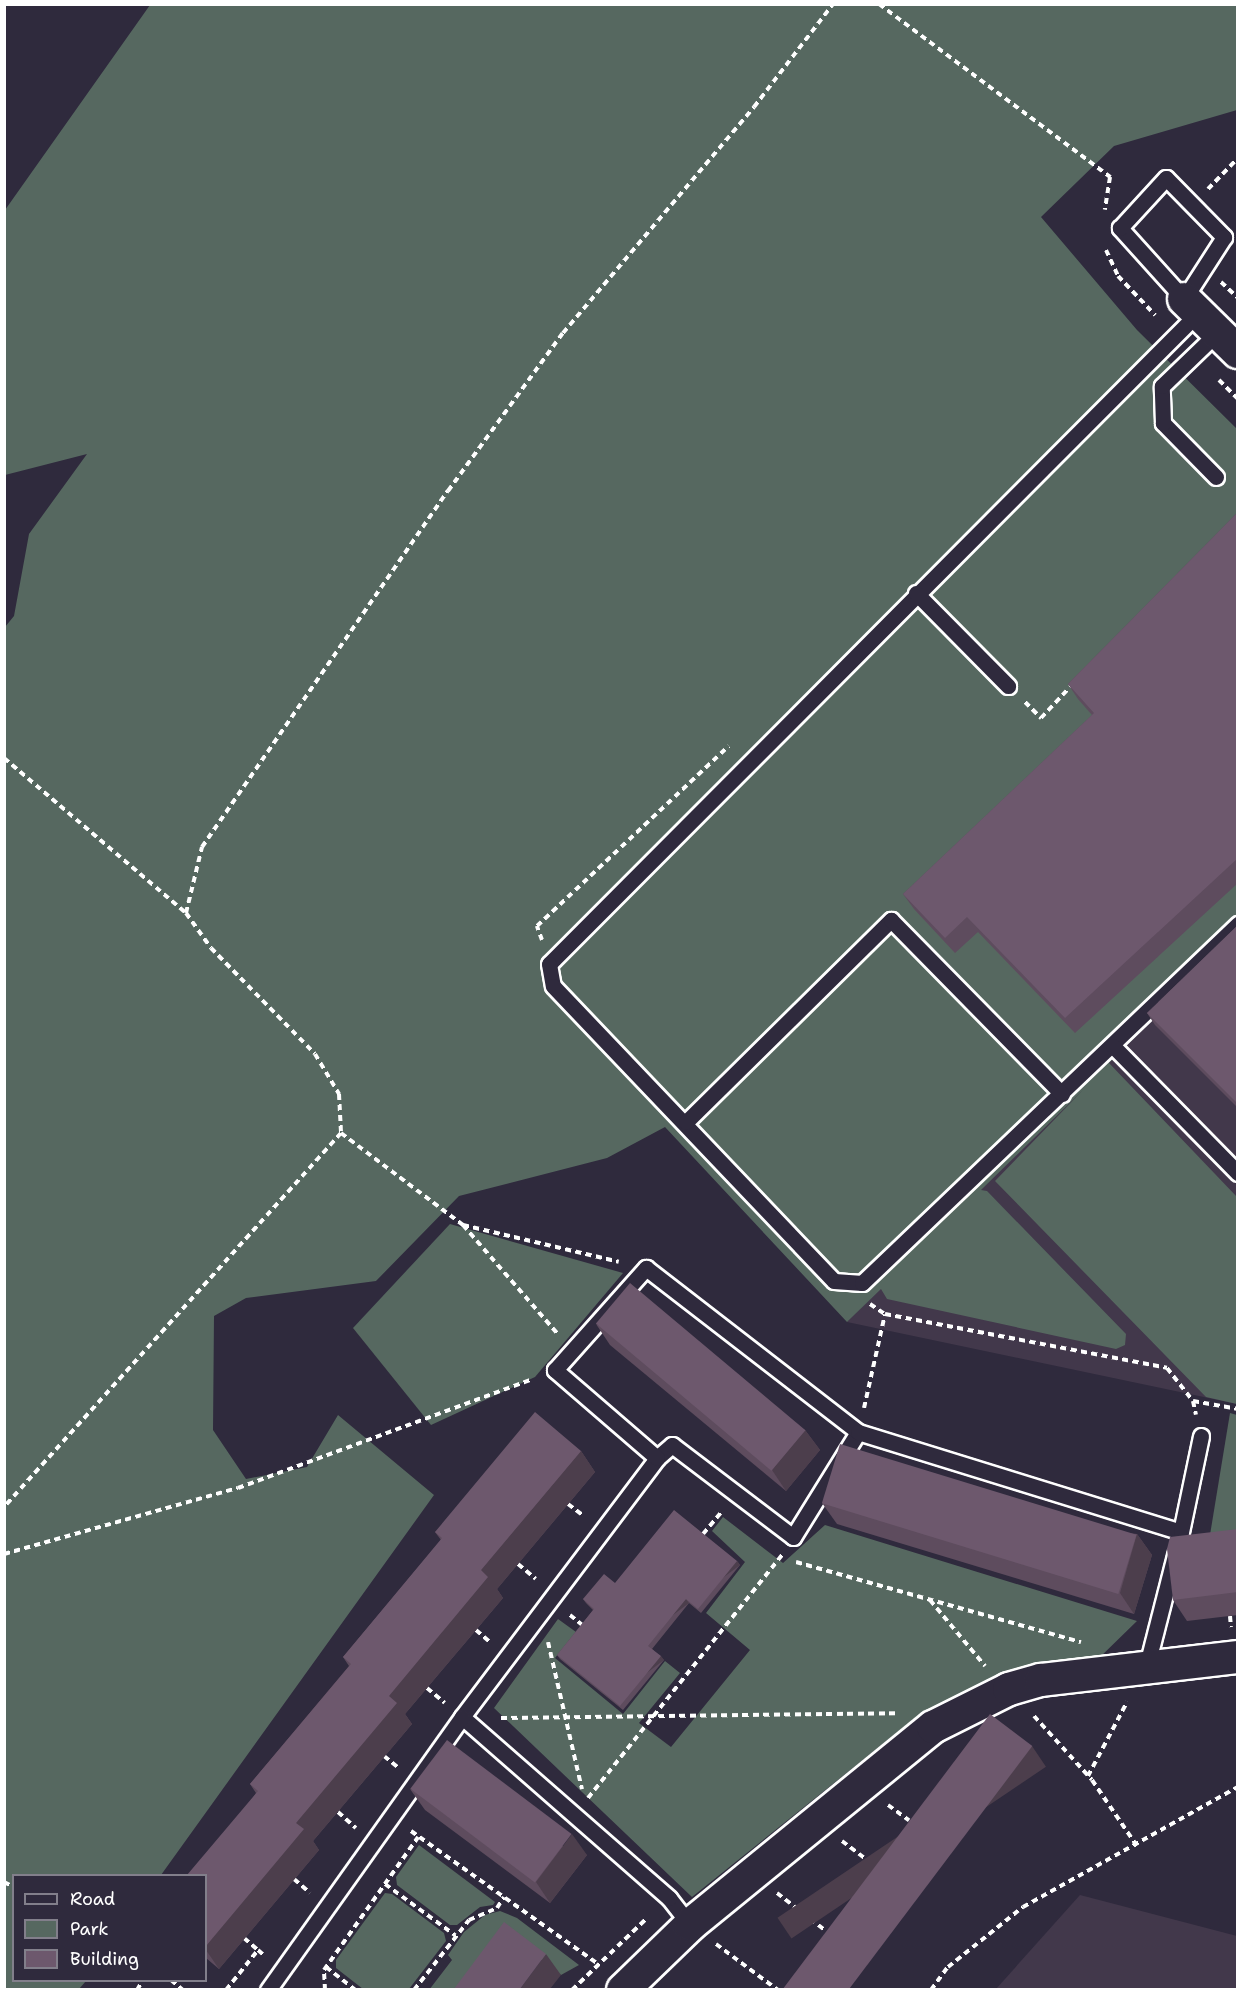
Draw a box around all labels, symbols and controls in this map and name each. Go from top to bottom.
legend [12,1874,207,1982]
text: Road [70,1887,115,1911]
text: Park [70,1917,109,1941]
text: Building [70,1947,139,1971]

